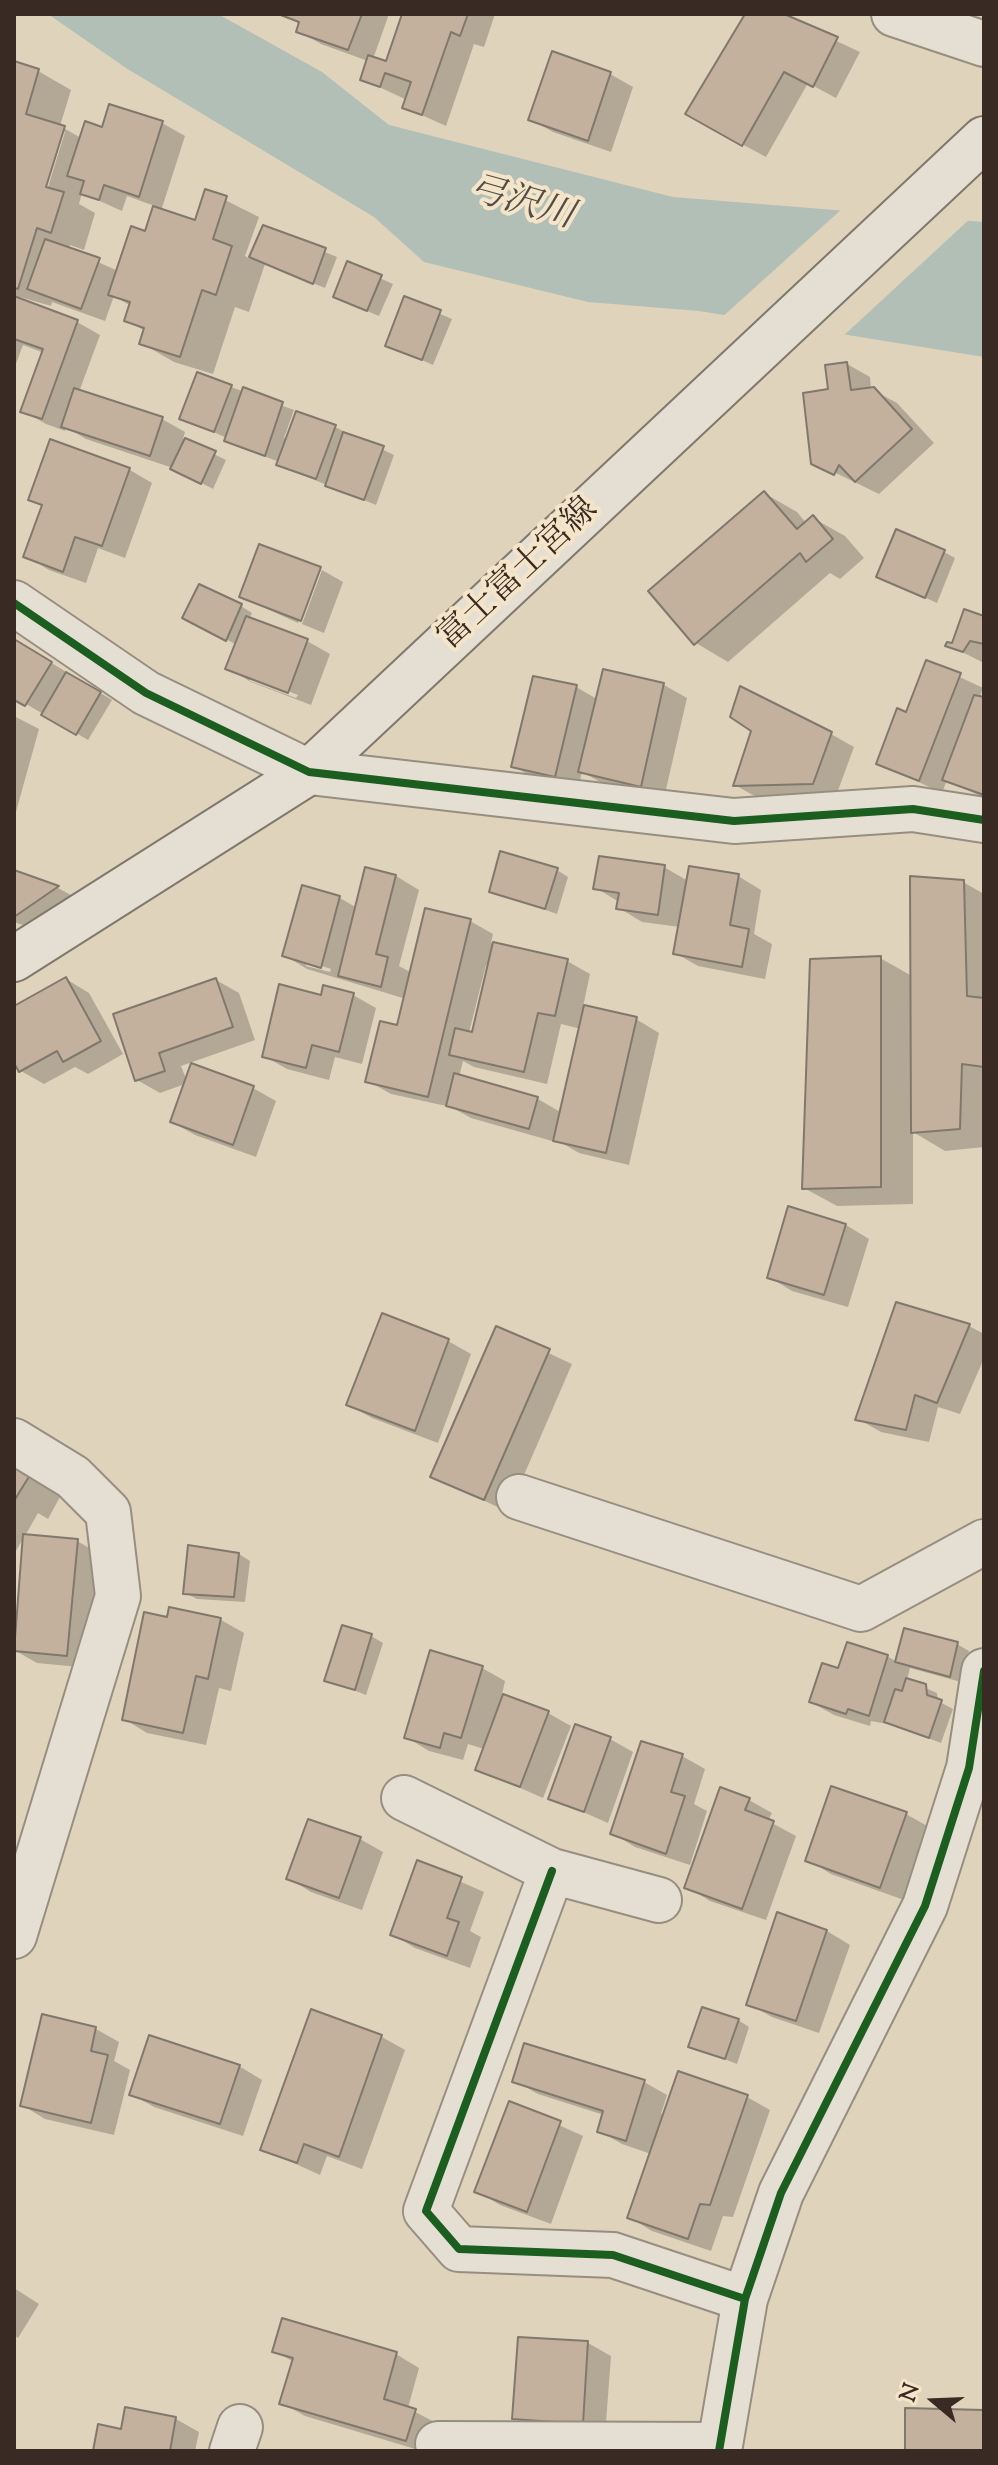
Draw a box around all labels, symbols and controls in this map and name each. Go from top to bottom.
water label: 弓沢川 [462,170,578,242]
street label: 富士富士宮線 [431,492,609,660]
north arrow [894,2361,974,2441]
text: N [893,2380,929,2407]

